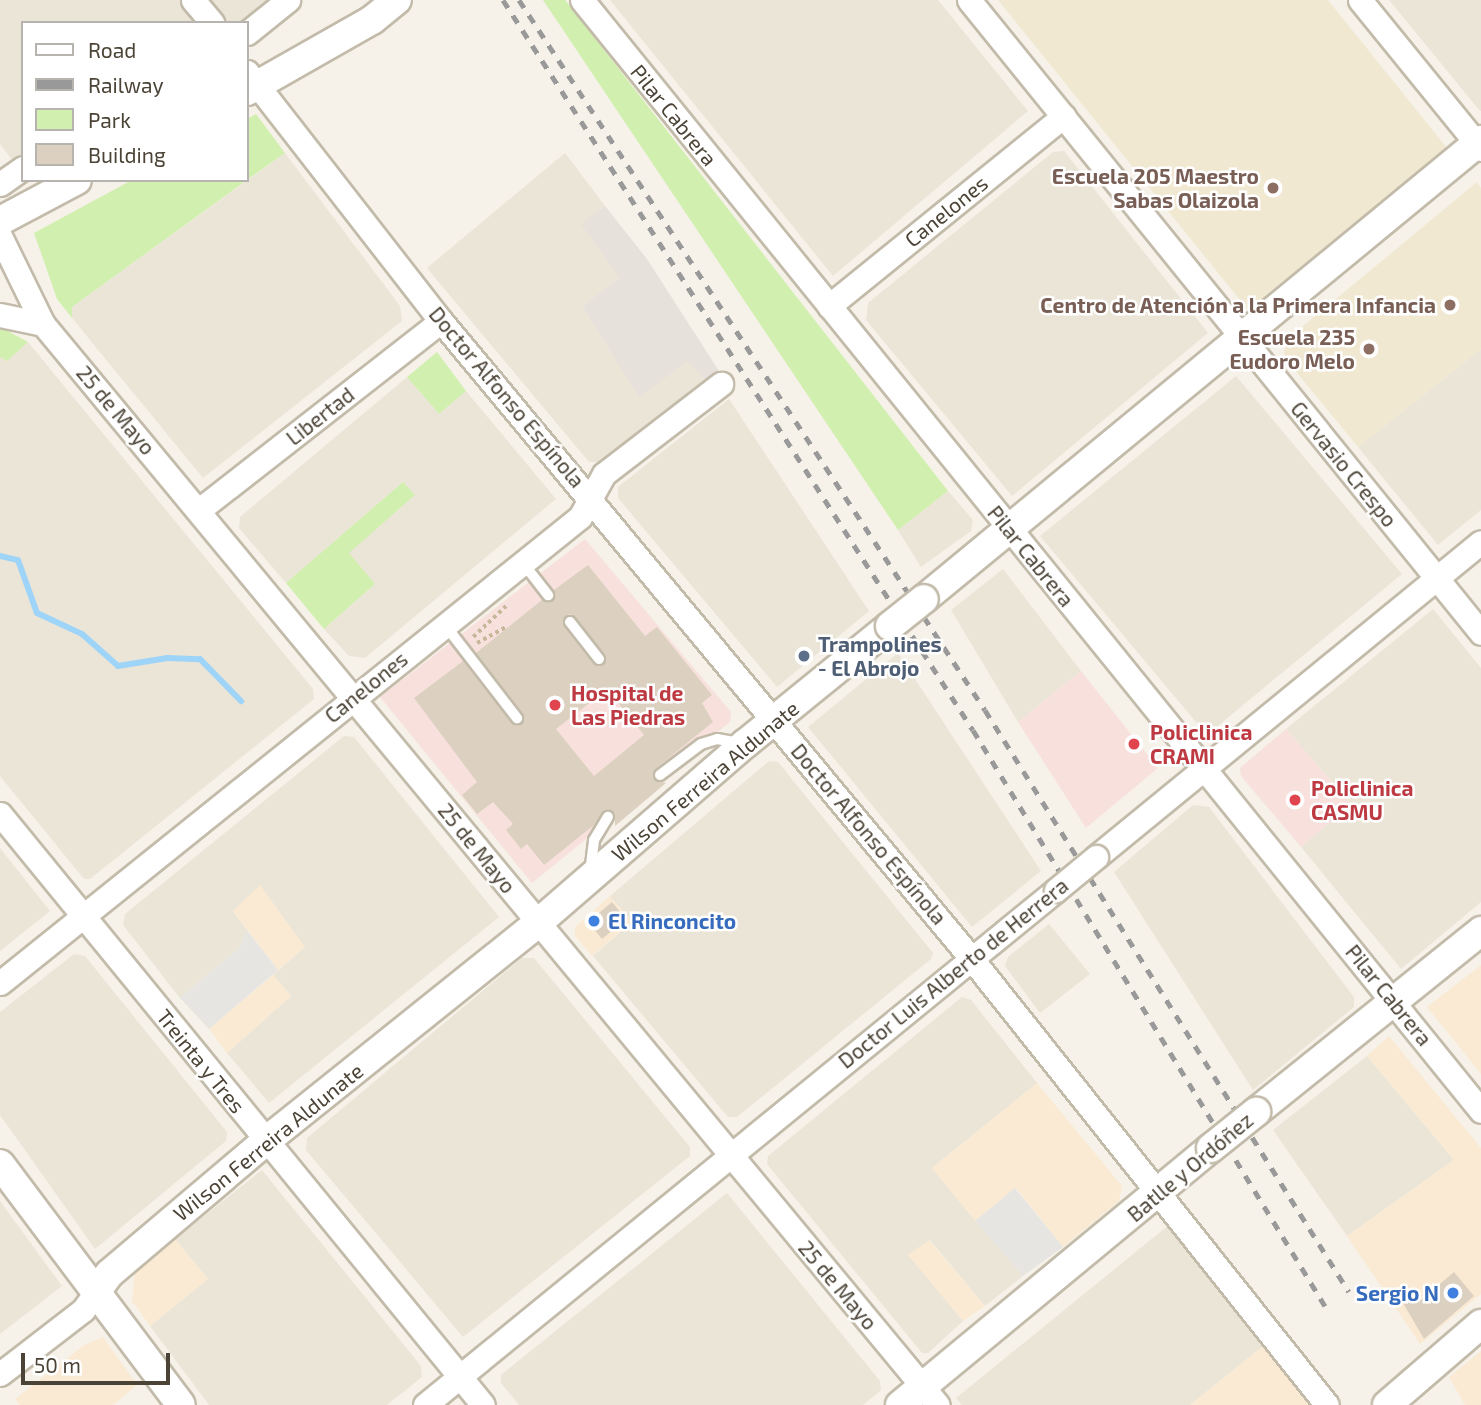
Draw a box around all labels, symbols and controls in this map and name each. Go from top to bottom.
legend [21,21,248,182]
text: Road [88,37,136,62]
street label: Pilar Cabrera [625,59,723,171]
text: Railway [88,72,164,97]
text: Park [88,107,131,132]
text: Building [88,142,166,167]
place label: Escuela 205 Maestro Sabas Olaizola [1052,163,1259,213]
street label: Canelones [899,170,993,252]
marker: Escuela 205 Maestro Sabas Olaizola [1265,180,1281,196]
place label: Centro de Atención a la Primera Infancia [1040,292,1436,318]
marker: Centro de Atención a la Primera Infancia [1442,297,1458,313]
street label: Doctor Alfonso Espínola [424,301,590,493]
place label: Escuela 235 Eudoro Melo [1229,324,1355,374]
marker: Escuela 235 Eudoro Melo [1361,341,1377,357]
street label: 25 de Mayo [71,360,161,460]
street label: Libertad [281,382,359,450]
street label: Gervasio Crespo [1286,396,1402,532]
street label: Pilar Cabrera [982,500,1080,612]
place label: Trampolines - El Abrojo [818,631,942,681]
street label: Canelones [319,646,413,728]
marker: Trampolines - El Abrojo [796,648,812,664]
place label: Hospital de Las Piedras [571,680,685,730]
marker: Hospital de Las Piedras [545,695,565,715]
street label: Wilson Ferreira Aldunate [606,695,804,867]
place label: Policlinica CRAMI [1150,719,1252,769]
marker: Policlinica CRAMI [1124,734,1144,754]
street label: Doctor Alfonso Espínola [786,738,952,930]
place label: Policlinica CASMU [1311,775,1413,825]
marker: Policlinica CASMU [1285,790,1305,810]
street label: 25 de Mayo [433,798,521,898]
street label: Doctor Luis Alberto de Herrera [833,872,1073,1074]
place label: El Rinconcito [608,908,737,934]
marker: El Rinconcito [586,913,602,929]
street label: Pilar Cabrera [1340,939,1438,1051]
street label: Treinta y Tres [151,1004,251,1118]
street label: Wilson Ferreira Aldunate [168,1058,368,1226]
street label: Batlle y Ordóñez [1122,1107,1258,1227]
street label: 25 de Mayo [793,1235,883,1335]
place label: Sergio N [1356,1280,1439,1306]
marker: Sergio N [1445,1285,1461,1301]
scale bar [24,1338,173,1382]
text: 50 m [34,1352,81,1377]

